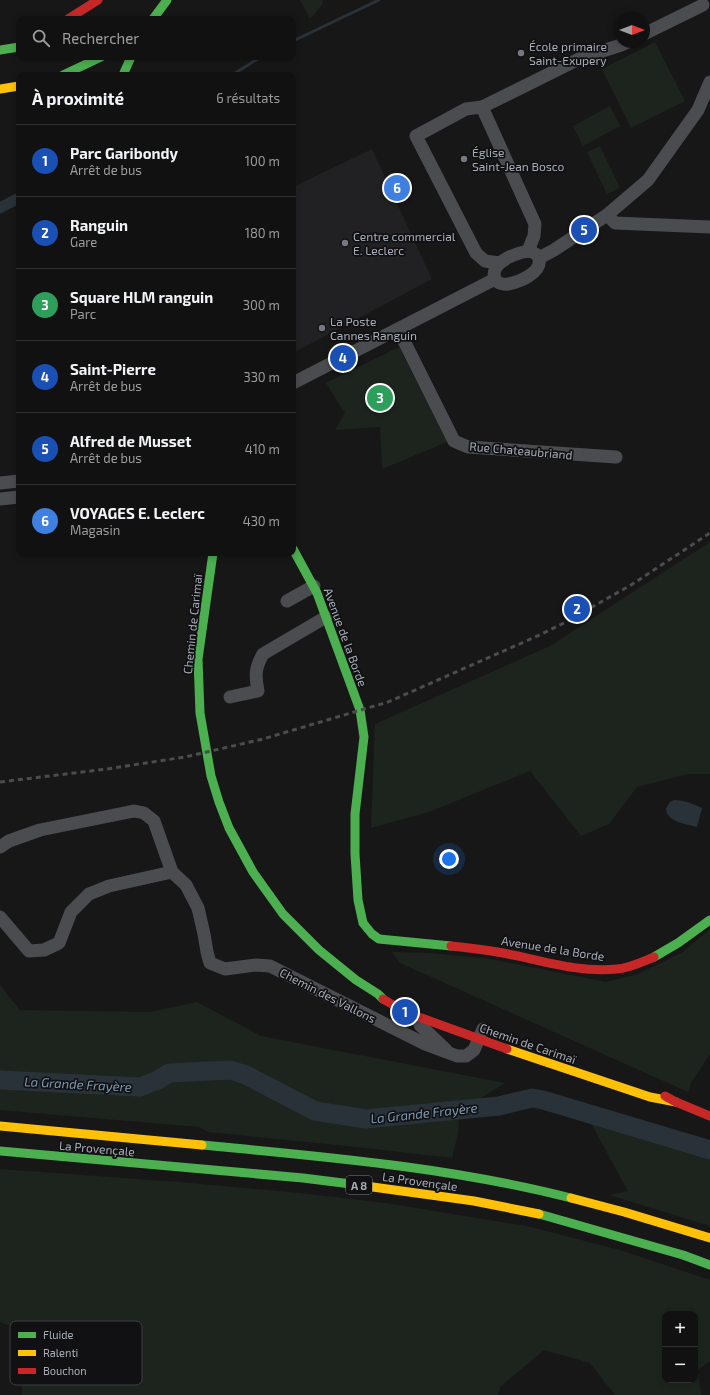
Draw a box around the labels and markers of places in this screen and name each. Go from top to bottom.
place label: École primaire Saint-Exupery [529,39,607,67]
marker: École primaire Saint-Exupery [516,48,526,58]
place label: Église Saint-Jean Bosco [472,145,565,173]
marker: Église Saint-Jean Bosco [459,154,469,164]
pin: 6 [384,173,410,203]
pin: 5 [571,215,597,245]
place label: Centre commercial E. Leclerc [353,229,456,257]
marker: Centre commercial E. Leclerc [340,238,350,248]
place label: La Poste Cannes Ranguin [330,314,417,342]
marker: La Poste Cannes Ranguin [317,323,327,333]
pin: 4 [330,343,356,373]
pin: 3 [367,383,393,413]
pin: 2 [564,594,590,624]
pin: 1 [392,997,418,1027]

